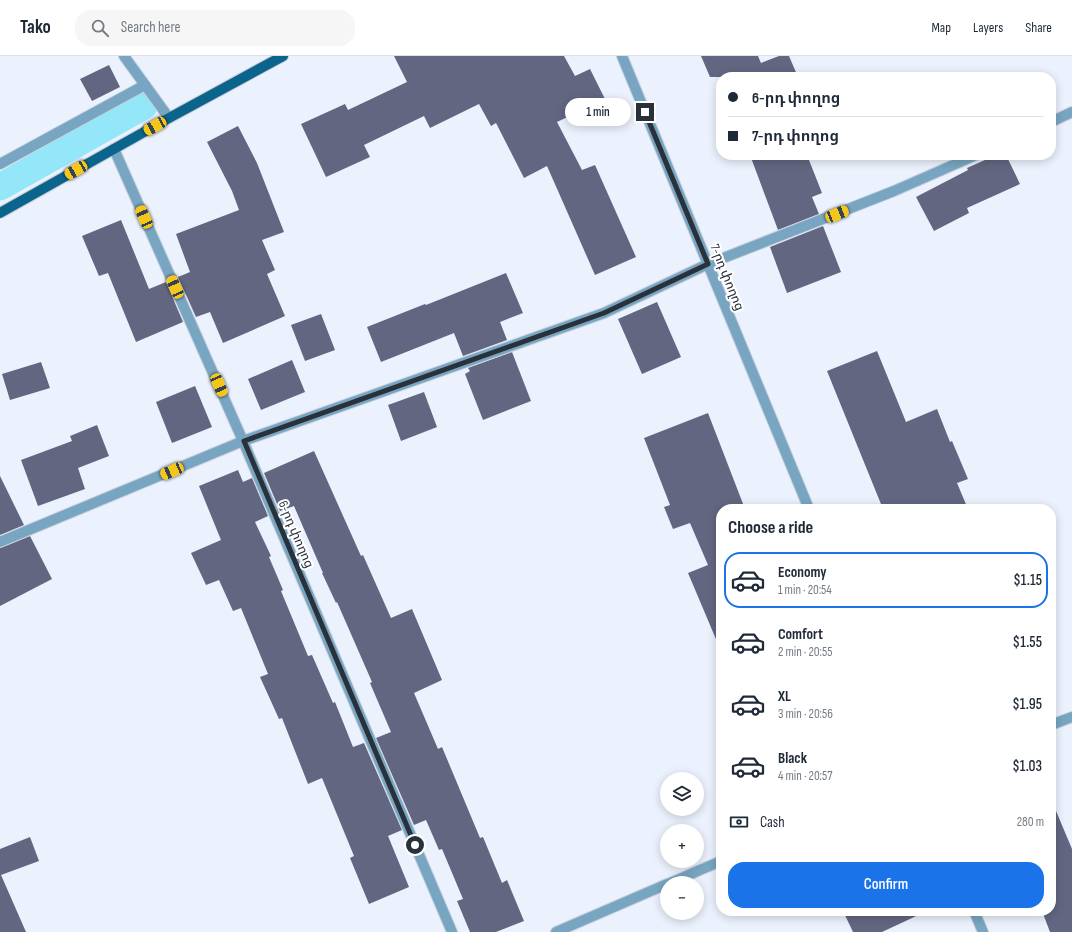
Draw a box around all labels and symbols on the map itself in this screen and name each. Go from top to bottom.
callout: 1 min [565,98,631,126]
route end [636,103,654,121]
car [142,115,168,137]
car [63,159,89,181]
car [134,204,154,230]
car [824,204,850,224]
street label: 7-րդ փողոց [706,242,748,313]
car [165,274,185,300]
car [209,372,229,398]
car [159,461,185,481]
street label: 6-րդ փողոց [275,498,317,570]
route start [406,836,424,854]

